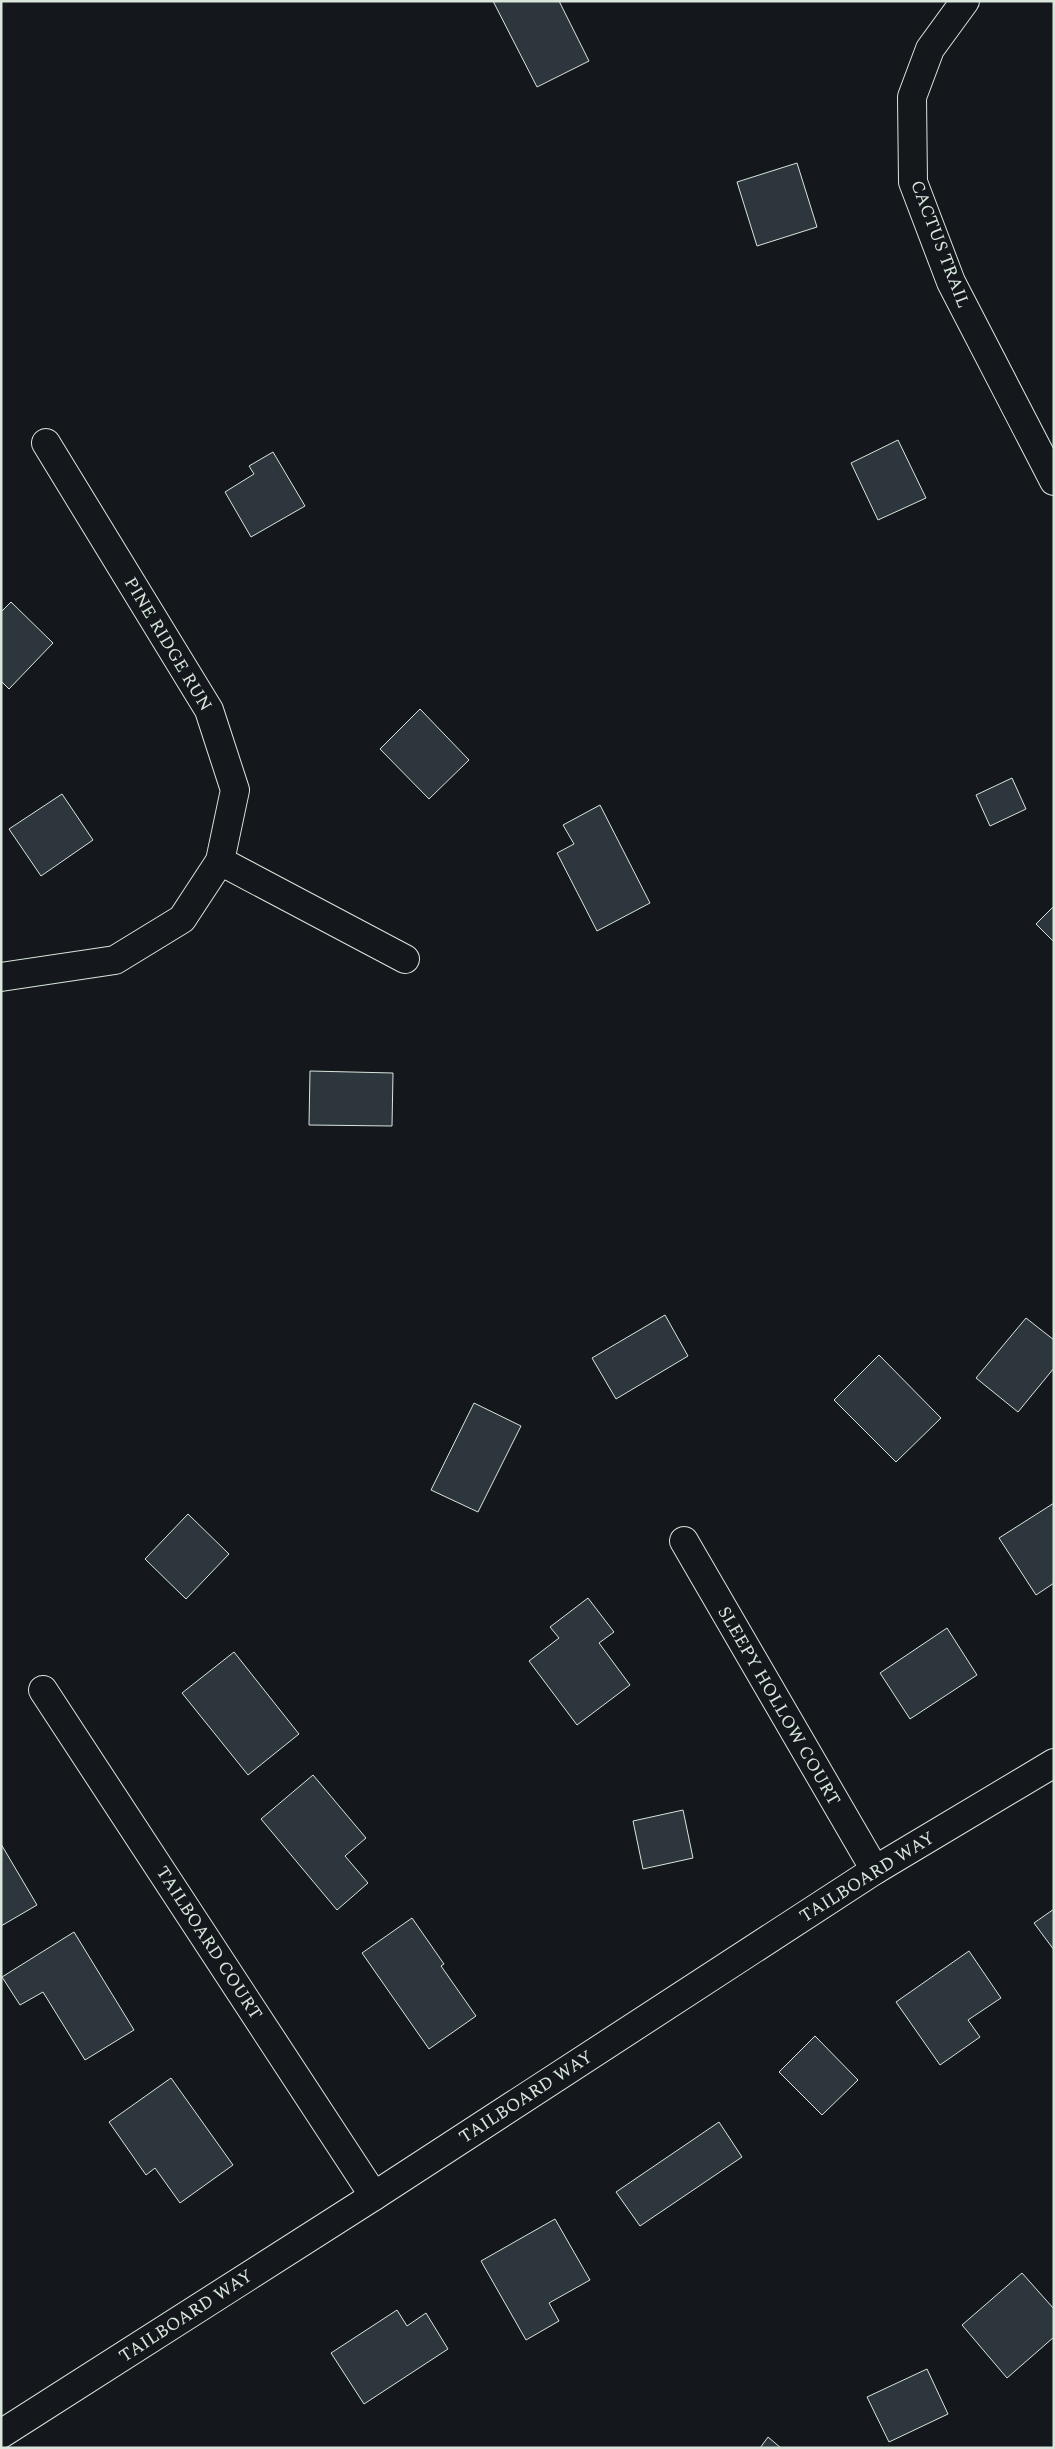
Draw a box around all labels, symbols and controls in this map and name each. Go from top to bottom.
street label: CACTUS TRAIL [903,176,977,312]
street label: PINE RIDGE RUN [117,572,219,716]
street label: SLEEPY HOLLOW COURT [711,1601,847,1811]
street label: TAILBOARD WAY [794,1824,940,1929]
street label: TAILBOARD COURT [149,1861,269,2025]
street label: TAILBOARD WAY [454,2043,598,2151]
street label: TAILBOARD WAY [114,2262,258,2370]

